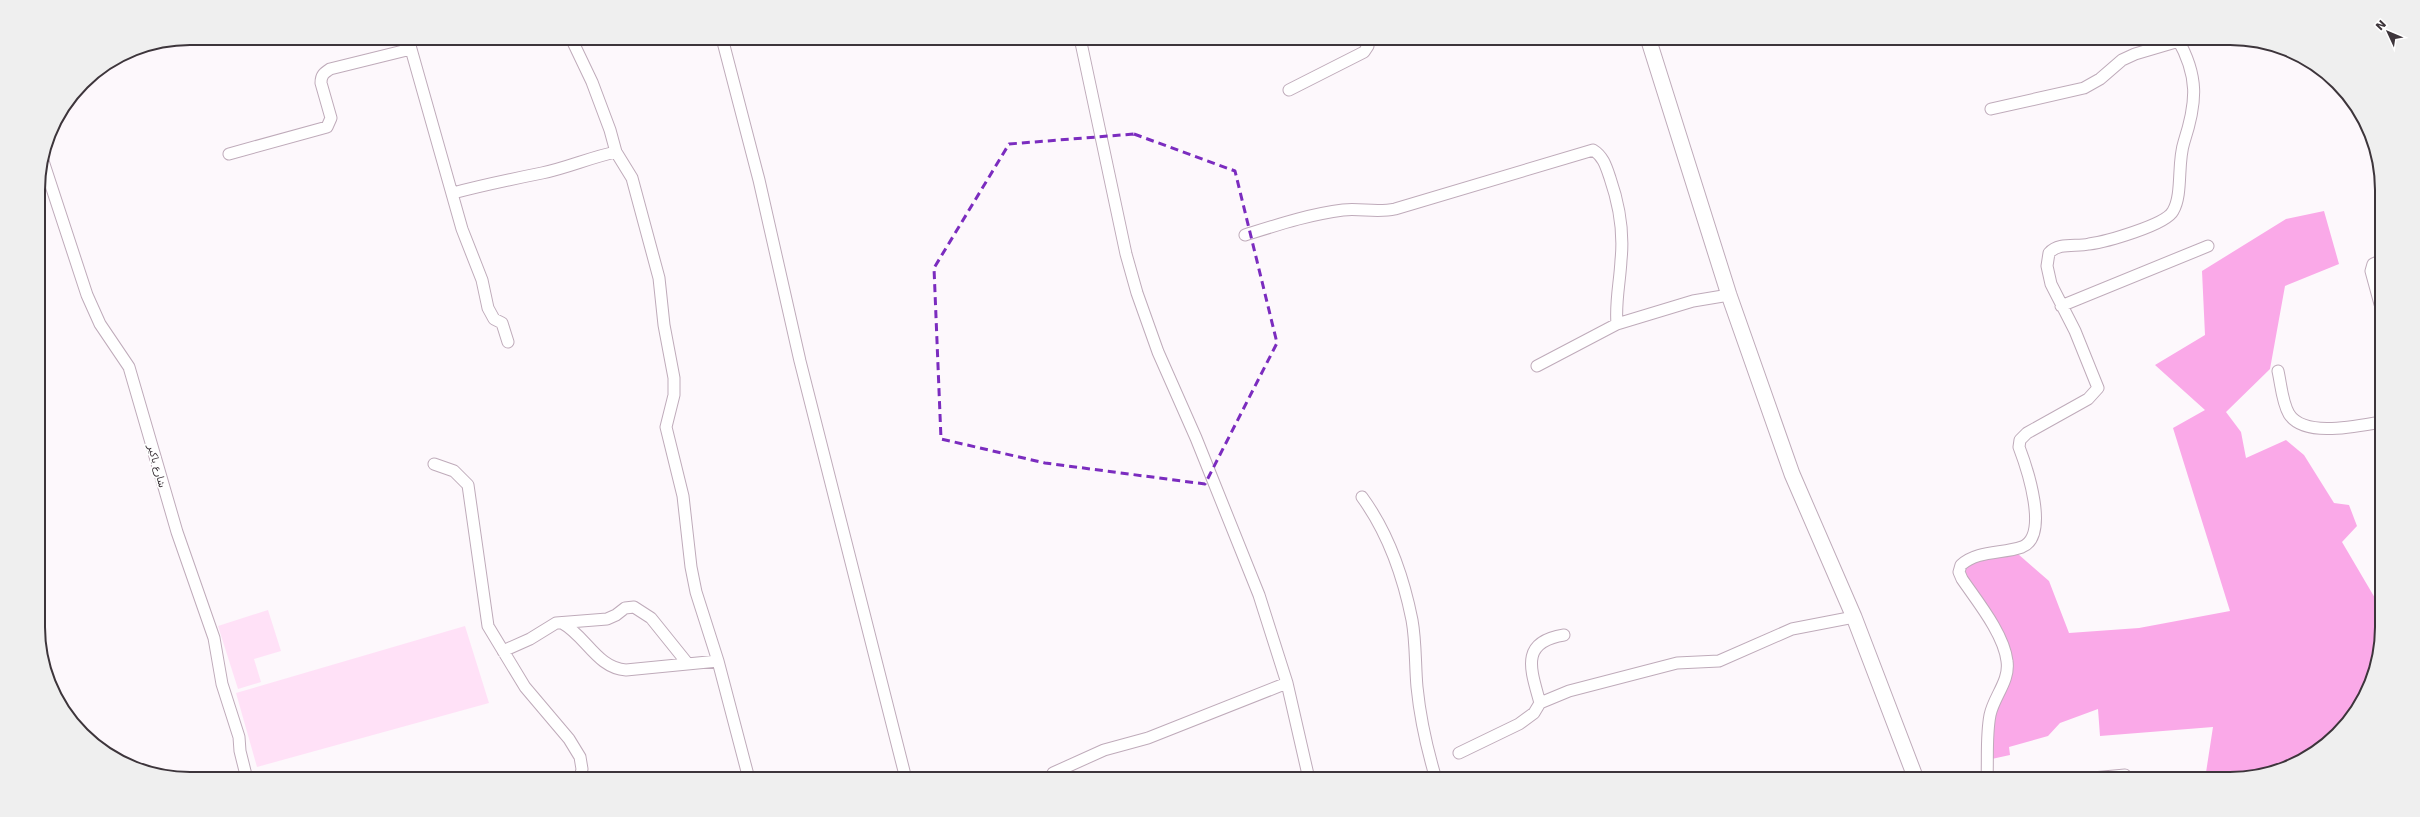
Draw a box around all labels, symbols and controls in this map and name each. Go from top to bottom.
north arrow [2368,12,2408,52]
text: N [2373,18,2389,33]
street label: شارع باكير [145,442,168,489]

